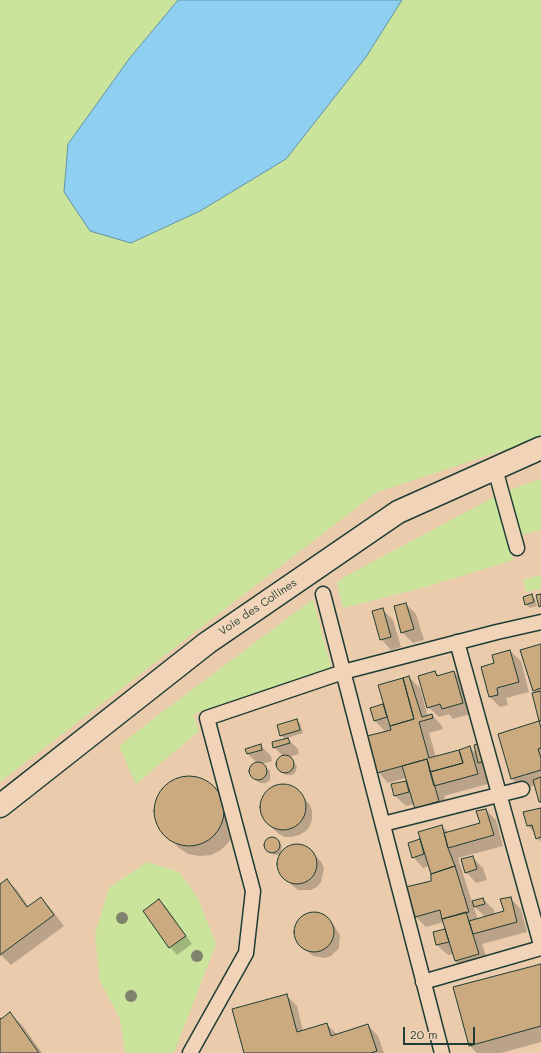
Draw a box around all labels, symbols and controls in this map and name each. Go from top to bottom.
street label: Voie des Collines [216,576,300,638]
scale bar [405,1019,477,1045]
text: 20 m [410,1026,438,1042]

